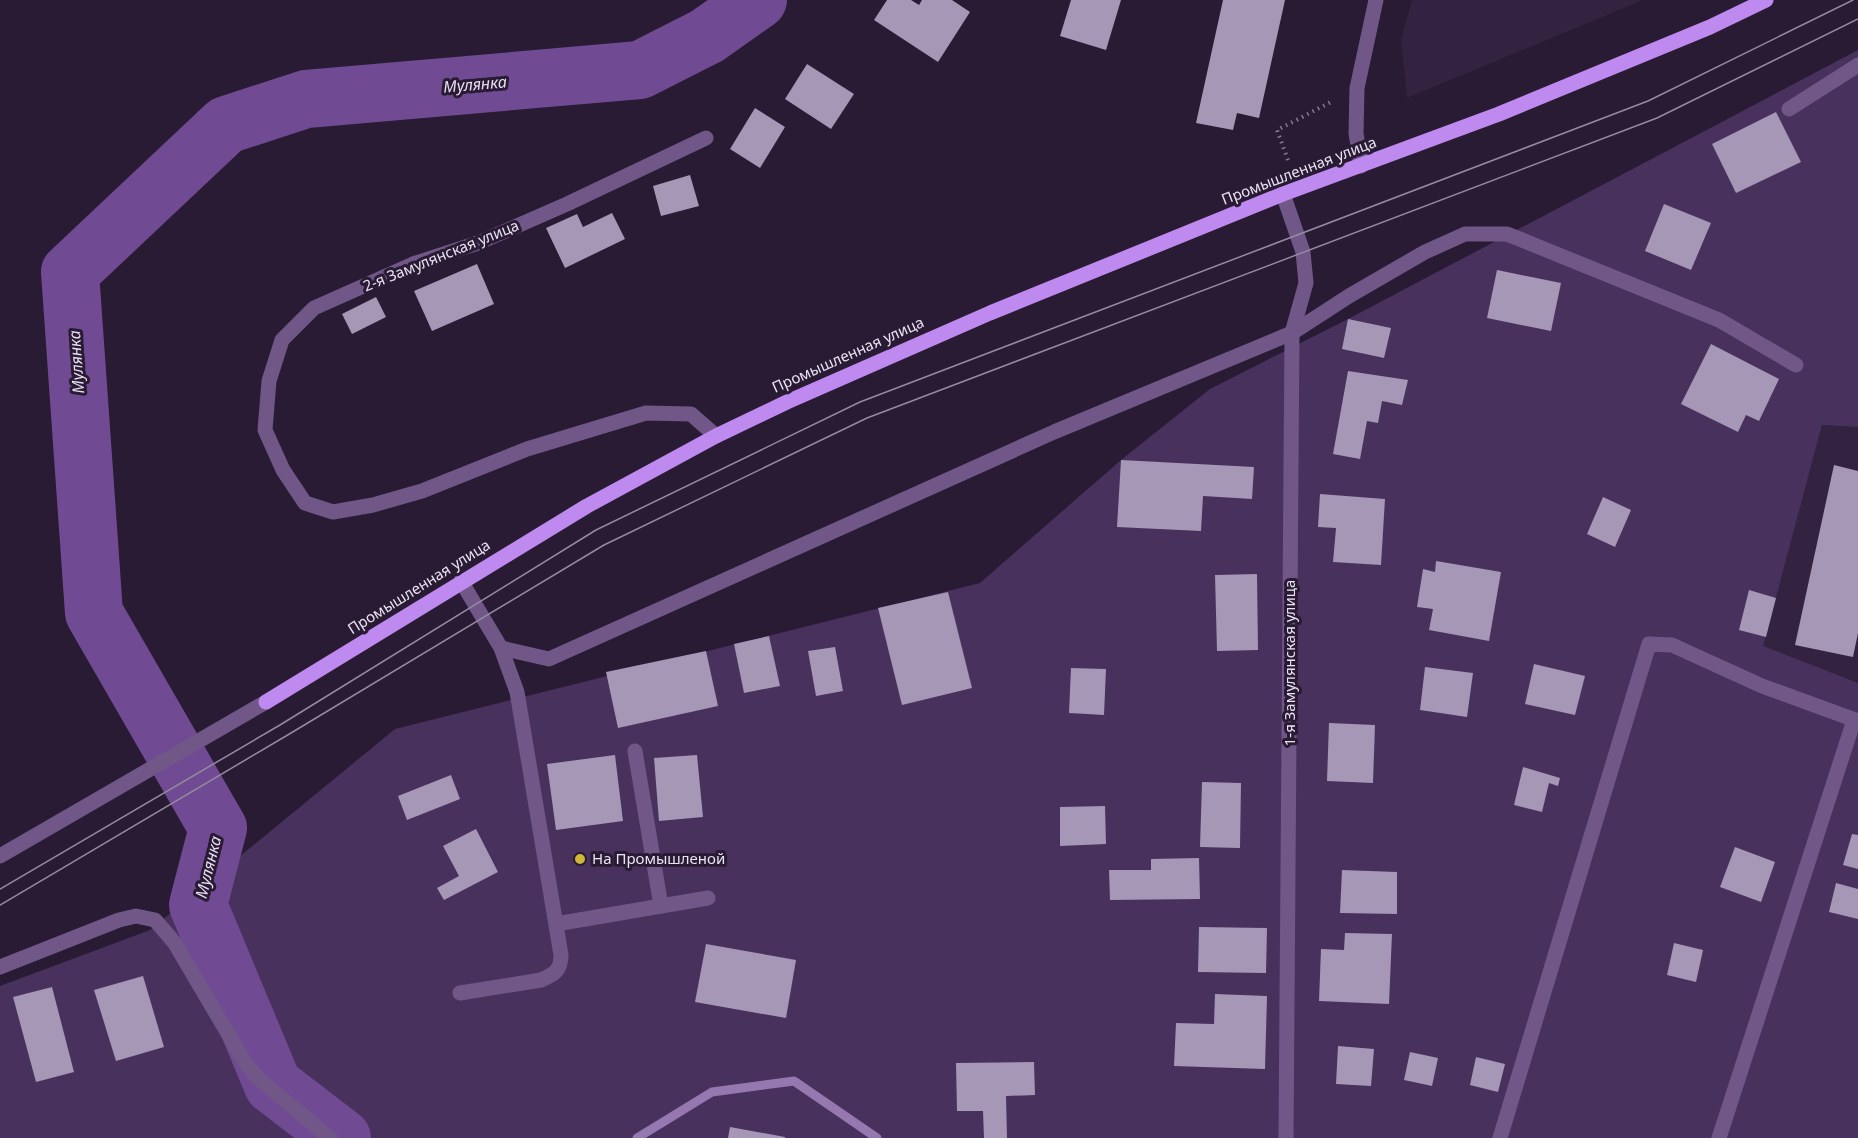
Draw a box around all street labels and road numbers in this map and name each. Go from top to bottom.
street label: Промышленная улица [1218,131,1379,209]
street label: 2-я Замулянская улица [360,215,522,296]
street label: Промышленная улица [768,312,927,397]
street label: Промышленная улица [344,534,493,638]
street label: 1-я Замулянская улица [1279,580,1299,746]

